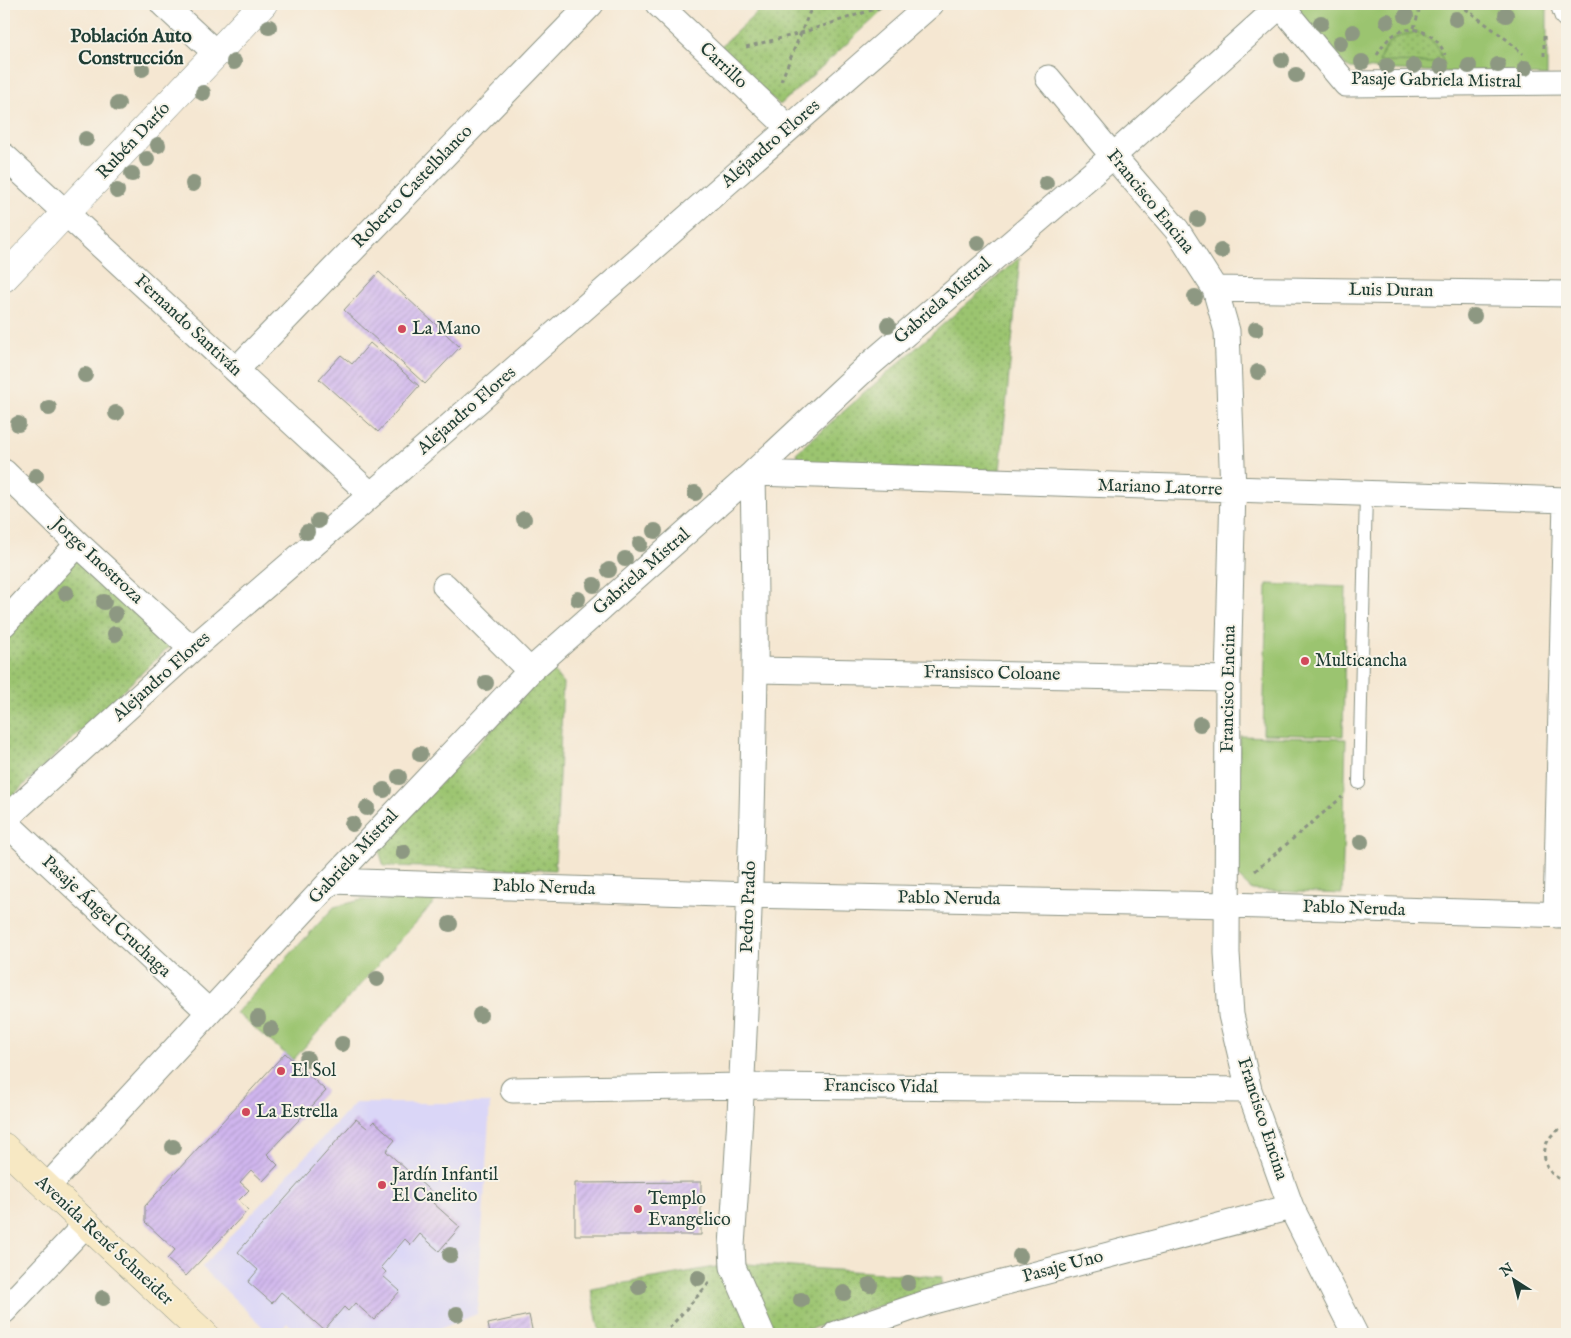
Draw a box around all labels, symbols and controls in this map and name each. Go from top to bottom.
district label: Población Auto Construcción [70,25,192,71]
street label: Carrillo [694,38,752,94]
street label: Pasaje Gabriela Mistral [1351,68,1521,94]
street label: Alejandro Flores [716,95,825,194]
street label: Rubén Darío [92,97,176,185]
street label: Roberto Castelblanco [348,120,478,254]
street label: Francisco Encina [1101,145,1199,259]
street label: Gabriela Mistral [890,252,996,350]
street label: Fernando Santiván [129,270,247,382]
street label: Luis Duran [1348,279,1434,303]
place label: La Mano [412,318,481,341]
marker: La Mano [396,323,408,335]
street label: Alejandro Flores [412,362,521,461]
street label: Mariano Latorre [1097,474,1223,502]
street label: Jorge Inostroza [45,511,148,609]
street label: Gabriela Mistral [589,523,695,621]
street label: Francisco Encina [1216,625,1242,753]
street label: Alejandro Flores [108,627,216,728]
place label: Multicancha [1315,650,1407,673]
marker: Multicancha [1299,655,1311,667]
street label: Fransisco Coloane [923,661,1061,687]
street label: Gabriela Mistral [304,805,404,909]
street label: Pasaje Ángel Cruchaga [36,850,177,983]
street label: Pedro Prado [736,860,762,954]
street label: Pablo Neruda [492,875,596,901]
street label: Pablo Neruda [897,887,1001,911]
street label: Pablo Neruda [1302,896,1406,922]
street label: Francisco Encina [1231,1055,1293,1183]
place label: El Sol [291,1060,336,1083]
marker: El Sol [275,1065,287,1077]
street label: Francisco Vidal [824,1075,938,1099]
place label: La Estrella [256,1101,338,1124]
marker: La Estrella [240,1106,252,1118]
place label: Jardín Infantil El Canelito [390,1164,498,1208]
street label: Avenida René Schneider [29,1170,178,1311]
marker: Jardín Infantil El Canelito [376,1179,388,1191]
place label: Templo Evangelico [648,1188,731,1232]
marker: Templo Evangelico [632,1203,644,1215]
street label: Pasaje Uno [1020,1245,1106,1289]
north arrow [1488,1256,1538,1306]
text: N [1496,1259,1517,1282]

